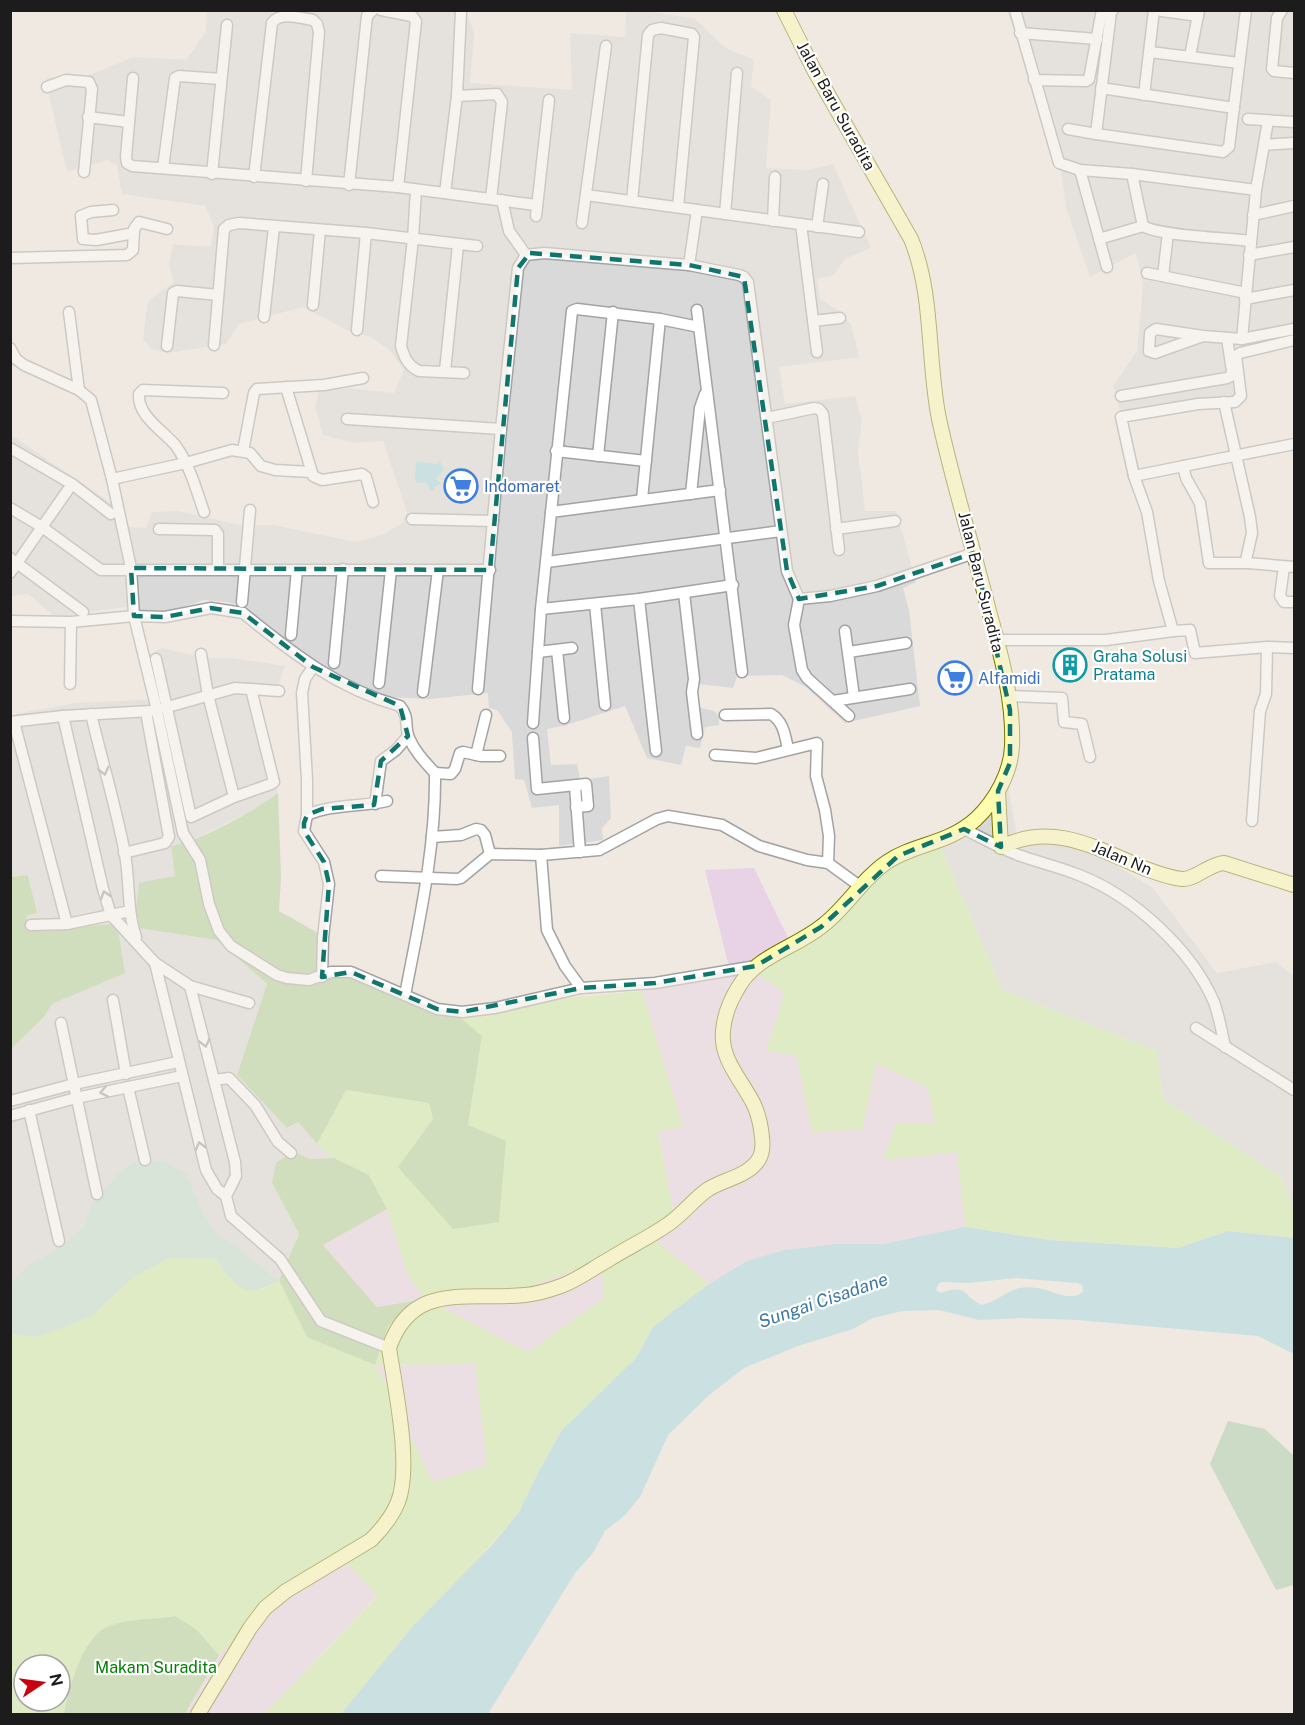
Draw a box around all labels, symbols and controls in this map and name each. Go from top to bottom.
street label: Jalan Baru Suradita [793,38,879,174]
supermarket icon: Indomaret [443,468,479,504]
place label: Indomaret [484,477,560,496]
street label: Jalan Baru Suradita [954,510,1008,654]
building icon: Graha Solusi Pratama [1052,647,1088,683]
place label: Graha Solusi Pratama [1093,647,1187,684]
supermarket icon: Alfamidi [937,660,973,696]
place label: Alfamidi [978,669,1041,688]
one-way arrow [97,766,110,776]
street label: Jalan Nn [1089,837,1155,879]
one-way arrow [100,890,112,901]
one-way arrow [197,1038,210,1048]
one-way arrow [99,1085,109,1098]
one-way arrow [195,1141,207,1152]
water label: Sungai Cisadane [756,1268,891,1332]
north arrow [12,1653,72,1713]
park label: Makam Suradita [95,1658,217,1677]
text: N [45,1672,67,1688]

